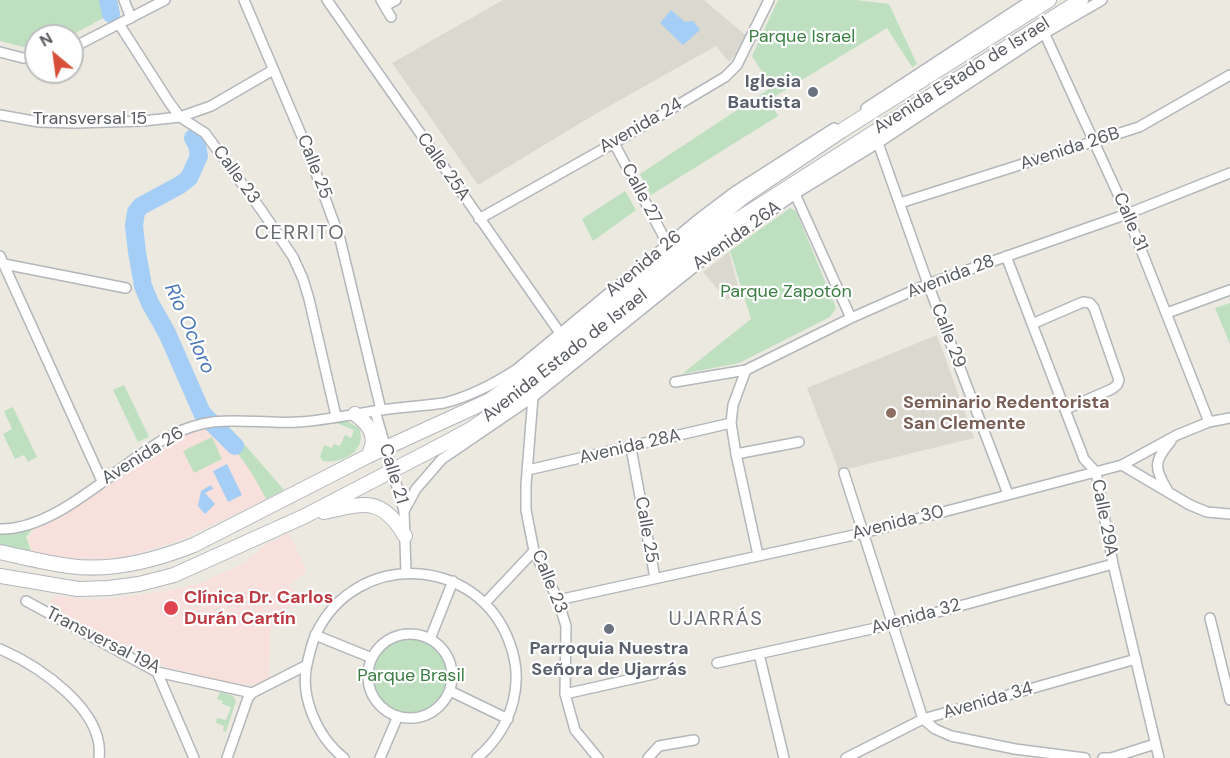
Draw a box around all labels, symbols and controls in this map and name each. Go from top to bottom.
street label: Avenida Estado de Israel [870,13,1054,139]
north arrow [24,24,84,84]
park label: Parque Israel [749,26,855,48]
text: N [36,28,56,52]
place label: Iglesia Bautista [728,71,801,113]
marker: Iglesia Bautista [806,85,820,99]
street label: Avenida 24 [596,94,686,158]
street label: Transversal 15 [33,108,147,130]
street label: Avenida 26B [1018,123,1122,175]
street label: Calle 25A [412,129,474,205]
street label: Calle 25 [292,132,336,202]
street label: Calle 23 [208,142,264,208]
street label: Calle 27 [616,160,666,228]
street label: Calle 31 [1108,189,1152,255]
street label: Avenida 26A [689,197,785,275]
district label: CERRITO [255,222,345,246]
street label: Avenida 26 [602,226,686,302]
street label: Avenida 28 [904,250,998,304]
water label: Río Ocloro [158,280,220,378]
park label: Parque Zapotón [720,281,852,303]
street label: Avenida Estado de Israel [478,285,652,427]
street label: Calle 29 [926,301,970,371]
place label: Seminario Redentorista San Clemente [903,392,1110,434]
marker: Seminario Redentorista San Clemente [884,406,898,420]
street label: Avenida 26 [98,422,188,490]
street label: Avenida 28A [577,425,683,469]
street label: Calle 21 [374,441,412,507]
street label: Calle 29A [1086,477,1122,559]
street label: Calle 25 [630,495,662,565]
street label: Avenida 30 [850,501,946,545]
street label: Calle 23 [526,547,572,617]
place label: Clínica Dr. Carlos Durán Cartín [184,587,333,630]
street label: Avenida 32 [869,595,963,639]
marker: Clínica Dr. Carlos Durán Cartín [162,599,180,617]
street label: Transversal 19A [42,603,164,679]
district label: UJARRÁS [669,608,763,632]
marker: Parroquia Nuestra Señora de Ujarrás [602,622,616,636]
place label: Parroquia Nuestra Señora de Ujarrás [529,638,689,680]
park label: Parque Brasil [357,665,465,687]
street label: Avenida 34 [941,678,1035,724]

